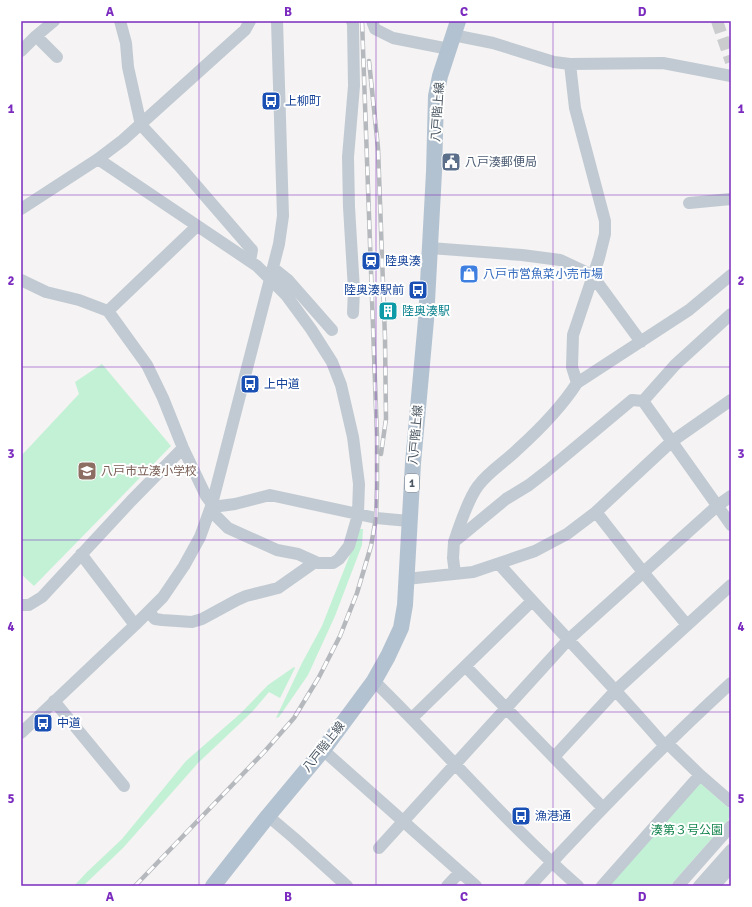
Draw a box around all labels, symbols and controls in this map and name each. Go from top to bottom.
text: A [106,4,115,20]
text: B [284,4,292,20]
text: C [460,4,468,20]
text: D [638,4,647,20]
street label: 八戸階上線 [428,82,448,142]
bus stop icon: 上柳町 [260,90,282,112]
place label: 上柳町 [285,94,321,109]
text: 1 [7,101,15,117]
text: 1 [737,101,745,117]
public building icon: 八戸湊郵便局 [440,151,462,173]
place label: 八戸湊郵便局 [465,155,537,170]
station icon: 陸奥湊 [360,250,382,272]
place label: 陸奥湊 [385,254,421,269]
shop icon: 八戸市営魚菜小売市場 [458,263,480,285]
place label: 八戸市営魚菜小売市場 [483,267,603,282]
text: 2 [7,273,15,289]
text: 2 [737,273,745,289]
bus stop icon: 陸奥湊駅前 [407,279,429,301]
place label: 陸奥湊駅前 [344,283,404,298]
building icon: 陸奥湊駅 [377,300,399,322]
place label: 陸奥湊駅 [402,304,450,319]
bus stop icon: 上中道 [239,373,261,395]
place label: 上中道 [264,377,300,392]
street label: 八戸階上線 [406,404,426,466]
text: 3 [7,446,15,462]
text: 3 [737,446,745,462]
school or university icon: 八戸市立湊小学校 [76,460,98,482]
place label: 八戸市立湊小学校 [101,464,197,479]
road number: 1 [405,474,419,492]
text: 4 [7,619,15,635]
text: 4 [737,619,745,635]
bus stop icon: 中道 [32,712,54,734]
place label: 中道 [57,716,81,731]
street label: 八戸階上線 [300,719,348,775]
text: 5 [7,791,15,807]
text: 5 [737,791,745,807]
bus stop icon: 漁港通 [510,805,532,827]
place label: 漁港通 [535,809,571,824]
park label: 湊第３号公園 [651,823,723,838]
text: A [106,889,115,905]
text: B [284,889,292,905]
text: C [460,889,468,905]
text: D [638,889,647,905]

